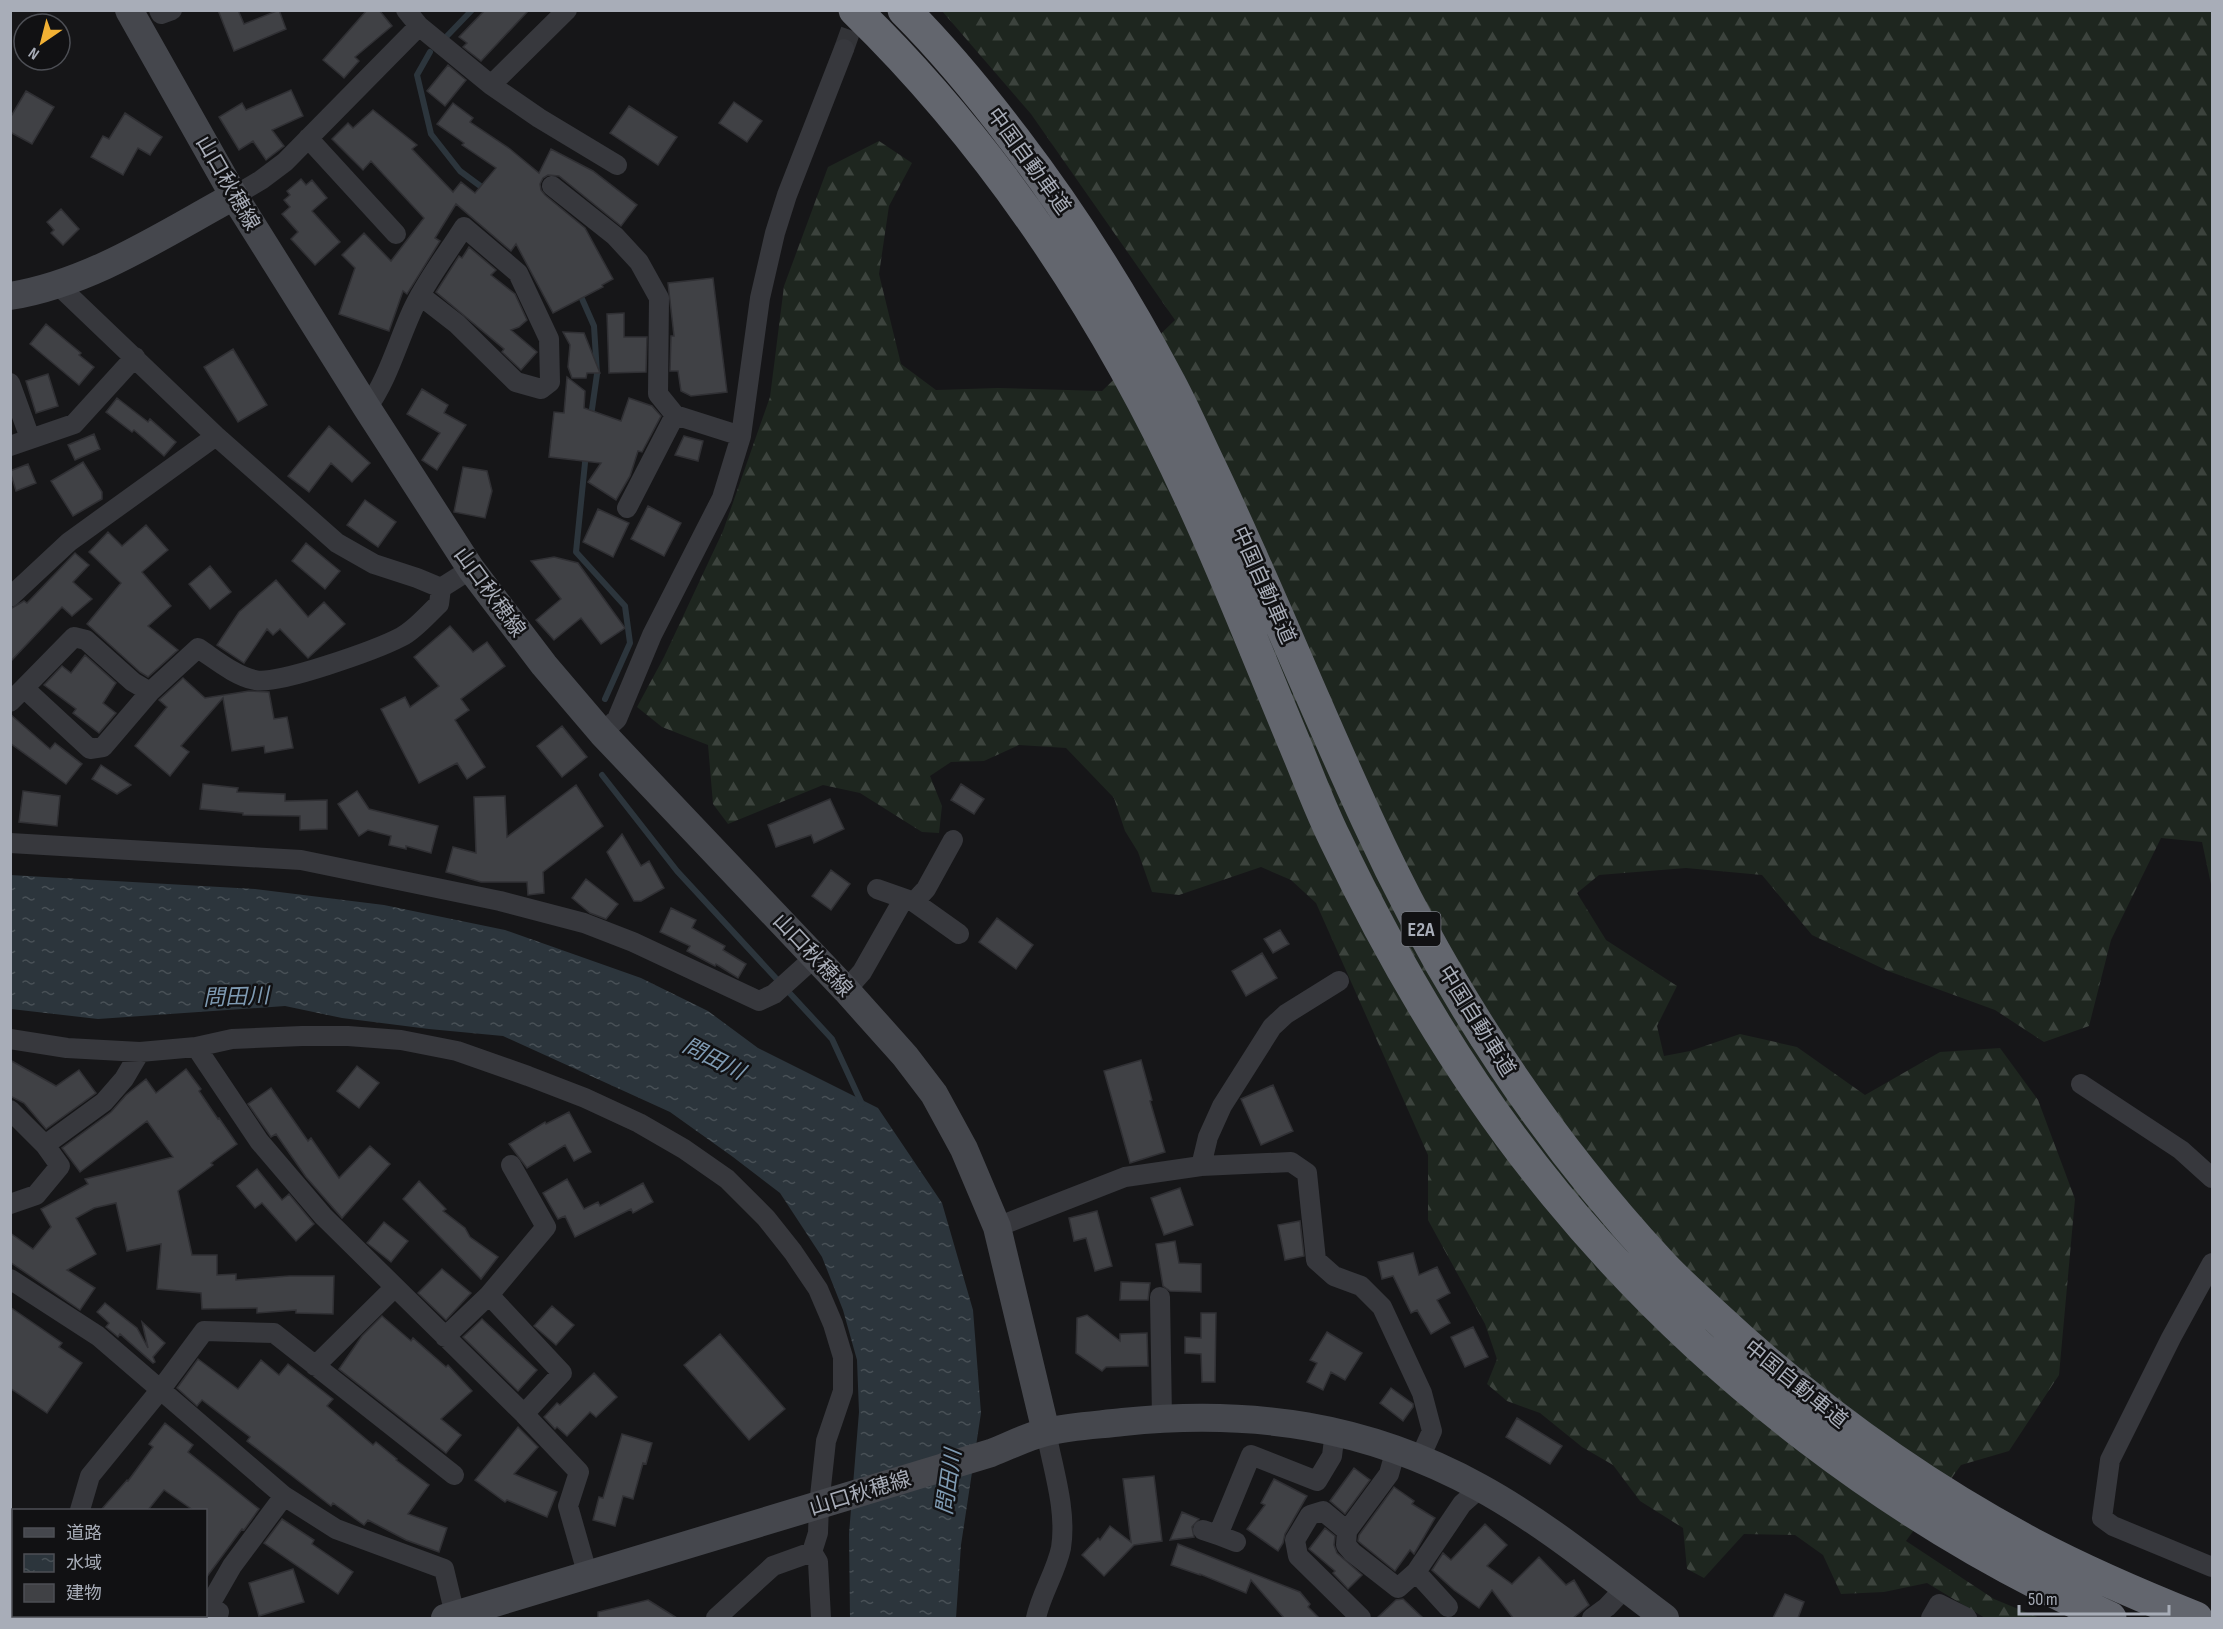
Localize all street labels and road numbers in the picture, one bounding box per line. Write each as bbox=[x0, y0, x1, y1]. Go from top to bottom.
street label: 中国自動車道 bbox=[981, 103, 1076, 220]
street label: 山口秋穂線 bbox=[190, 132, 265, 235]
street label: 中国自動車道 bbox=[1226, 523, 1301, 648]
street label: 山口秋穂線 bbox=[449, 542, 531, 642]
street label: 山口秋穂線 bbox=[768, 908, 858, 1002]
road number: E2A bbox=[1402, 912, 1440, 946]
street label: 中国自動車道 bbox=[1433, 961, 1521, 1081]
street label: 中国自動車道 bbox=[1739, 1335, 1853, 1434]
street label: 山口秋穂線 bbox=[806, 1466, 914, 1521]

